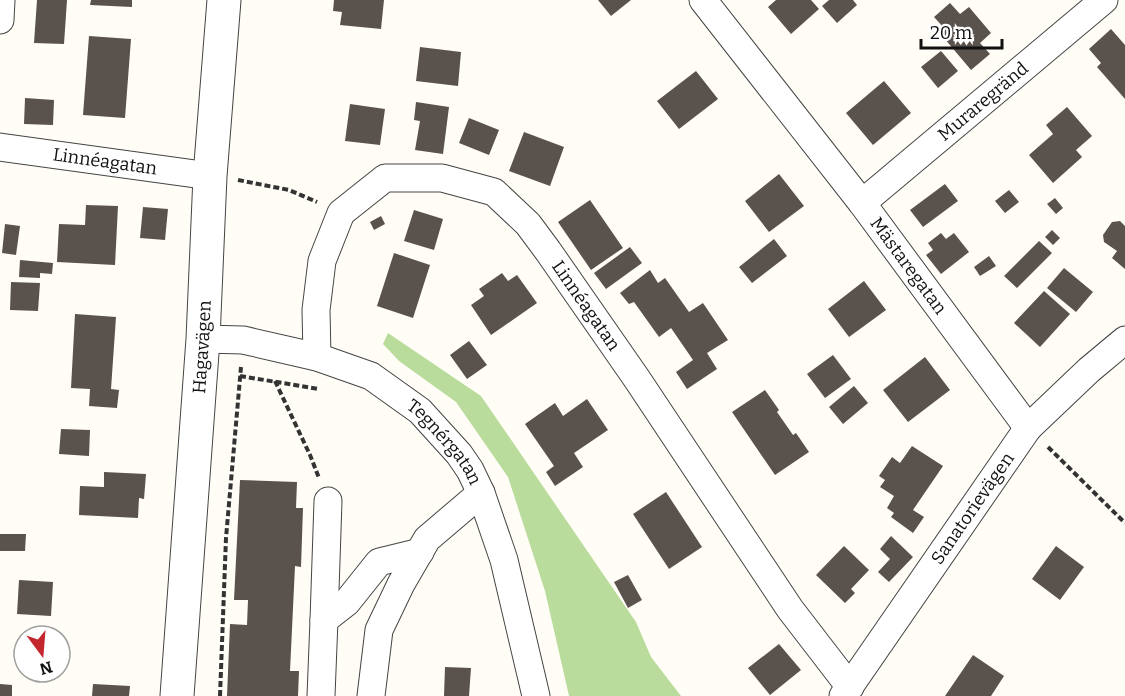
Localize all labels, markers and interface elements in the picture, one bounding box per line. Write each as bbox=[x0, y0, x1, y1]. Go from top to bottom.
scale bar bbox=[921, 12, 1002, 50]
text: 20 m bbox=[930, 22, 972, 44]
street label: Muraregränd bbox=[933, 57, 1033, 146]
street label: Linnéagatan bbox=[52, 143, 159, 180]
street label: Mästaregatan bbox=[865, 213, 952, 319]
street label: Linnéagatan bbox=[547, 256, 625, 356]
street label: Hagavägen bbox=[188, 299, 216, 394]
street label: Tegnérgatan bbox=[403, 394, 487, 489]
street label: Sanatorievägen bbox=[926, 448, 1019, 568]
north arrow bbox=[12, 624, 72, 684]
text: N bbox=[37, 657, 55, 679]

